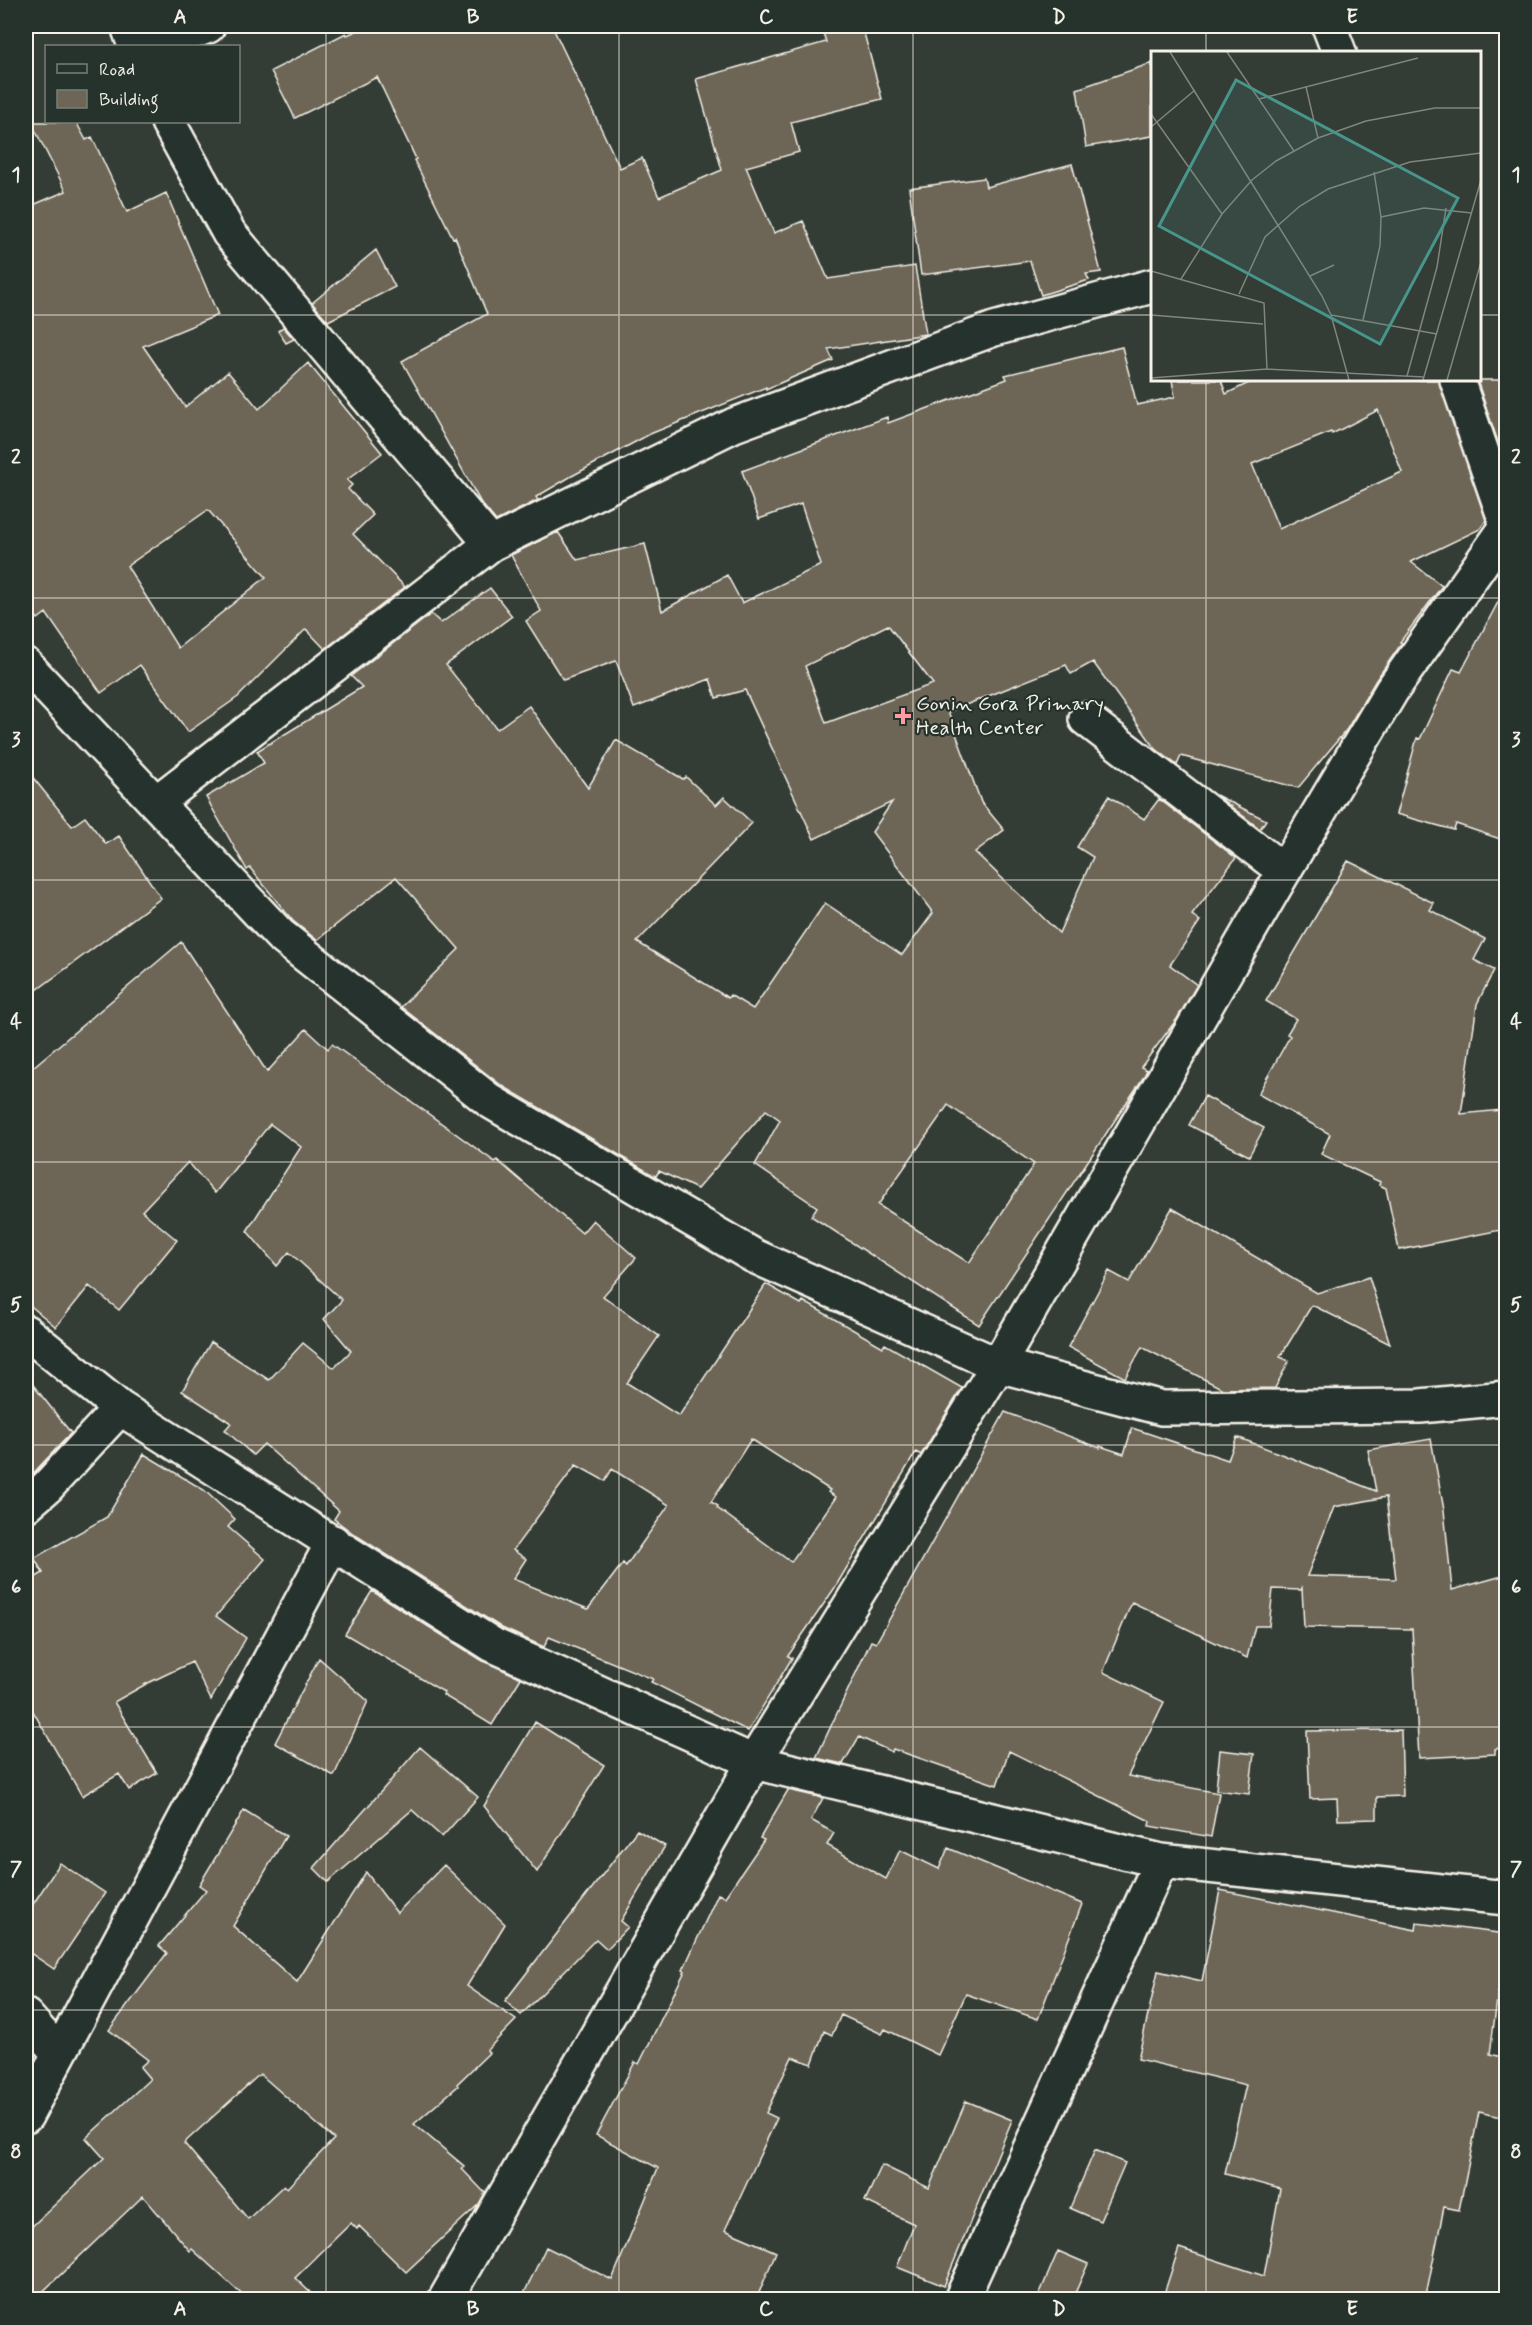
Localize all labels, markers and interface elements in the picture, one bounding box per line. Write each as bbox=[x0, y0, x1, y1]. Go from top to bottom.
text: A bbox=[173, 4, 187, 31]
text: B bbox=[467, 4, 480, 31]
text: C bbox=[759, 4, 774, 31]
text: D bbox=[1052, 4, 1066, 31]
text: E bbox=[1346, 4, 1358, 31]
legend bbox=[45, 45, 240, 123]
inset map bbox=[1151, 51, 1481, 381]
text: Road bbox=[99, 58, 135, 82]
text: Building bbox=[99, 88, 159, 114]
text: 1 bbox=[12, 162, 20, 189]
text: 1 bbox=[1512, 162, 1520, 189]
text: 2 bbox=[11, 444, 21, 471]
text: 2 bbox=[1511, 444, 1521, 471]
place label: Gonin Gora Primary Health Center bbox=[916, 690, 1104, 742]
marker: Gonin Gora Primary Health Center bbox=[894, 707, 912, 725]
text: 3 bbox=[11, 727, 21, 754]
text: 3 bbox=[1511, 727, 1521, 754]
text: 4 bbox=[10, 1009, 22, 1036]
text: 4 bbox=[1510, 1009, 1522, 1036]
text: 5 bbox=[10, 1292, 22, 1319]
text: 5 bbox=[1510, 1292, 1522, 1319]
text: 6 bbox=[11, 1574, 21, 1601]
text: 6 bbox=[1511, 1574, 1521, 1601]
text: 7 bbox=[10, 1856, 22, 1883]
text: 7 bbox=[1510, 1856, 1522, 1883]
text: 8 bbox=[10, 2139, 22, 2166]
text: 8 bbox=[1510, 2139, 1522, 2166]
text: A bbox=[173, 2296, 187, 2323]
text: B bbox=[467, 2296, 480, 2323]
text: C bbox=[759, 2296, 774, 2323]
text: D bbox=[1052, 2296, 1066, 2323]
text: E bbox=[1346, 2296, 1358, 2323]

